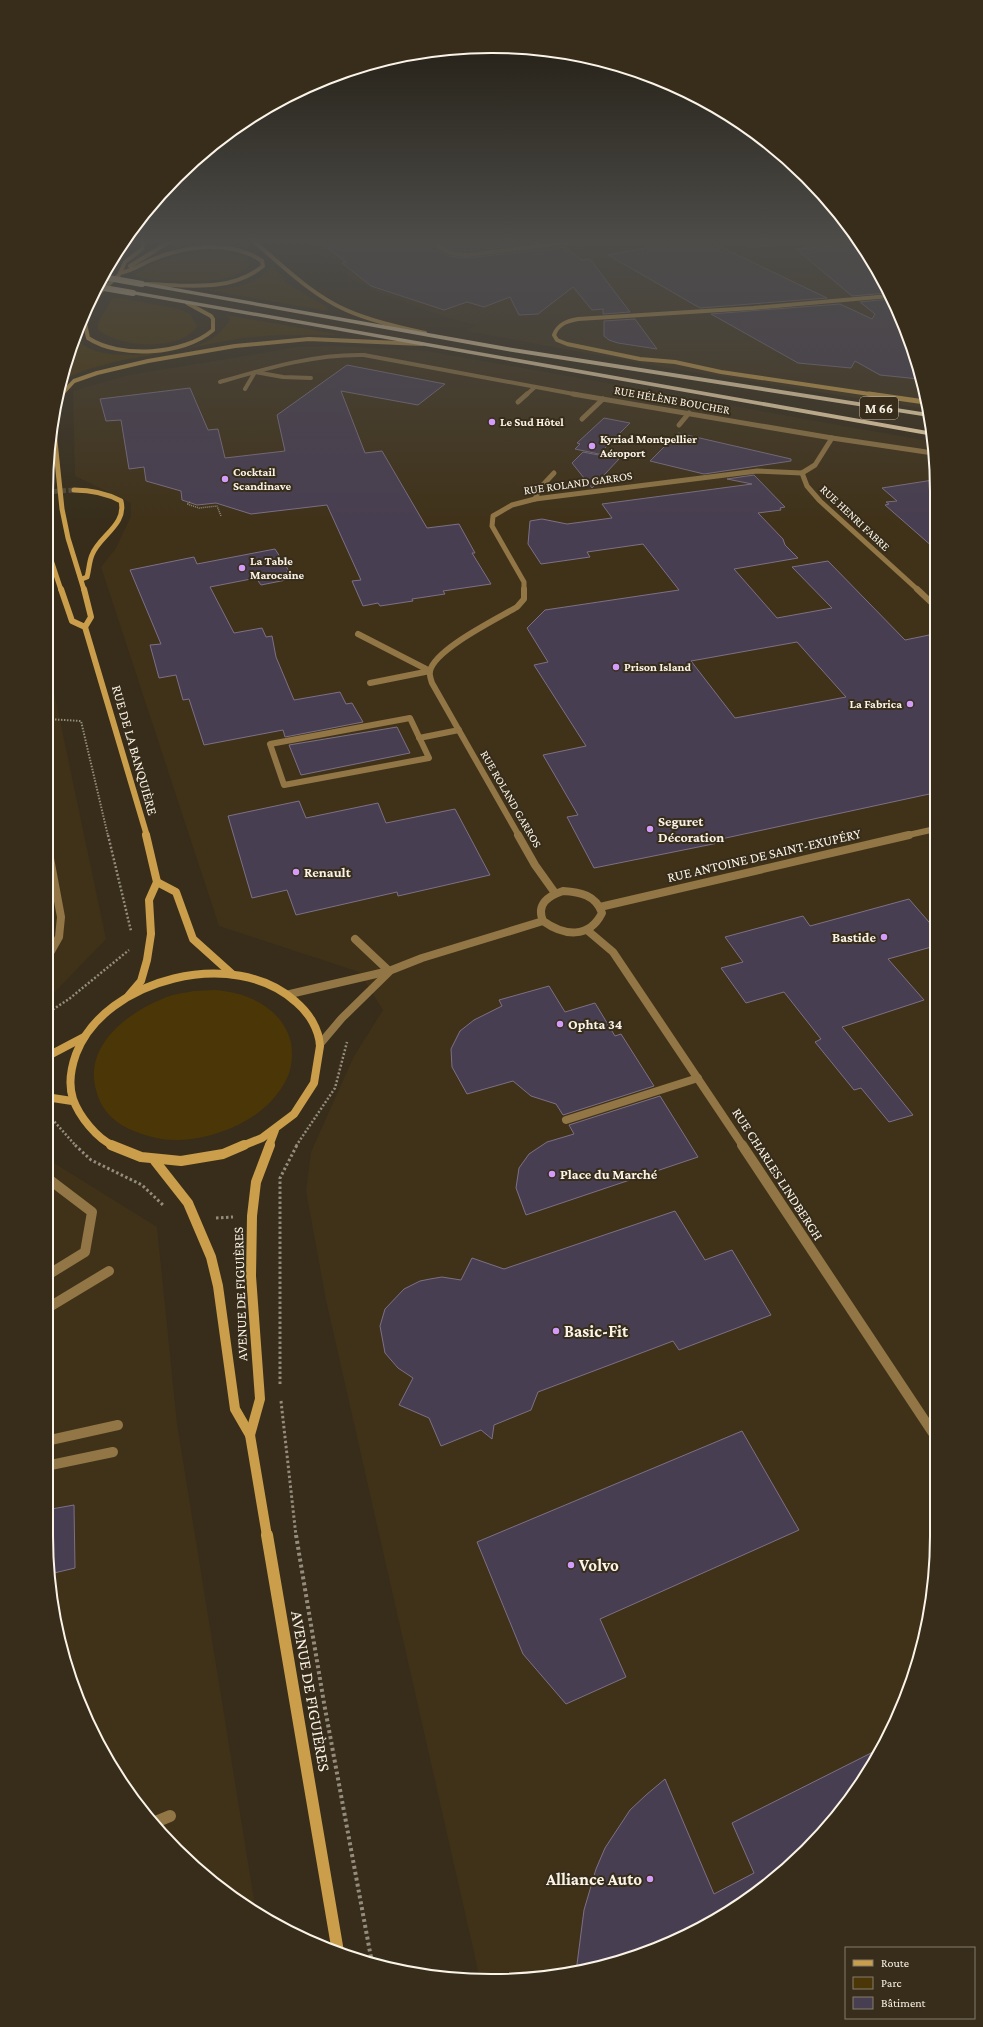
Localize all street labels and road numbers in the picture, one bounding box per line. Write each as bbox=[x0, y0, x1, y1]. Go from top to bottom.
street label: RUE HÉLÈNE BOUCHER bbox=[613, 383, 731, 417]
road number: M 66 bbox=[860, 397, 898, 419]
street label: RUE ROLAND GARROS bbox=[523, 468, 634, 498]
street label: RUE HENRI FABRE bbox=[817, 482, 893, 554]
street label: RUE DE LA BANQUIÈRE bbox=[109, 683, 161, 817]
street label: RUE ROLAND GARROS bbox=[477, 748, 545, 850]
street label: RUE ANTOINE DE SAINT-EXUPÉRY bbox=[666, 825, 863, 885]
street label: RUE CHARLES LINDBERGH bbox=[729, 1105, 827, 1243]
street label: AVENUE DE FIGUIÈRES bbox=[230, 1226, 250, 1361]
street label: AVENUE DE FIGUIÈRES bbox=[287, 1609, 334, 1773]

